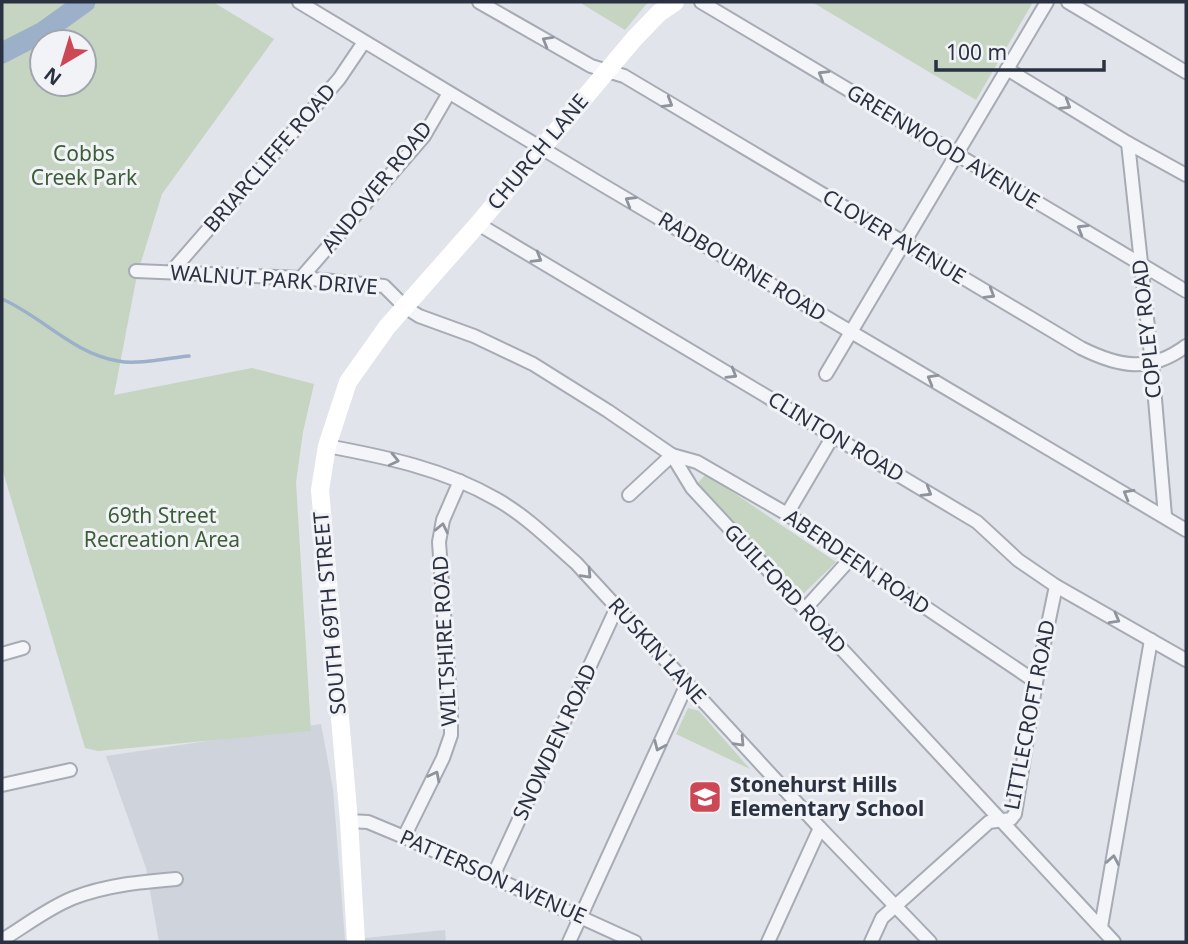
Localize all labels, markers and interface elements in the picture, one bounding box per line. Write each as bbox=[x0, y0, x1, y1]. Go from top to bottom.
north arrow bbox=[28, 28, 98, 98]
scale bar bbox=[936, 28, 1104, 72]
one-way arrow bbox=[542, 36, 554, 49]
text: 100 m bbox=[946, 38, 1007, 66]
text: N bbox=[38, 61, 67, 91]
one-way arrow bbox=[818, 70, 831, 83]
street label: BRIARCLIFFE ROAD bbox=[197, 77, 342, 238]
street label: GREENWOOD AVENUE bbox=[842, 77, 1045, 215]
street label: CHURCH LANE bbox=[480, 87, 594, 215]
one-way arrow bbox=[660, 94, 673, 107]
one-way arrow bbox=[1058, 97, 1071, 110]
street label: ANDOVER ROAD bbox=[315, 115, 438, 258]
park label: Cobbs Creek Park bbox=[31, 139, 138, 191]
street label: CLOVER AVENUE bbox=[818, 182, 971, 290]
one-way arrow bbox=[625, 197, 638, 210]
street label: RADBOURNE ROAD bbox=[653, 205, 832, 327]
one-way arrow bbox=[1076, 225, 1089, 238]
one-way arrow bbox=[529, 250, 542, 263]
street label: WALNUT PARK DRIVE bbox=[169, 258, 379, 300]
street label: COPLEY ROAD bbox=[1125, 258, 1167, 400]
one-way arrow bbox=[982, 286, 995, 299]
one-way arrow bbox=[725, 366, 738, 379]
one-way arrow bbox=[926, 375, 939, 388]
street label: CLINTON ROAD bbox=[763, 384, 910, 488]
one-way arrow bbox=[388, 451, 400, 466]
one-way arrow bbox=[920, 484, 933, 497]
one-way arrow bbox=[1123, 489, 1135, 502]
park label: 69th Street Recreation Area bbox=[84, 501, 240, 553]
street label: ABERDEEN ROAD bbox=[779, 502, 936, 620]
street label: SOUTH 69TH STREET bbox=[306, 510, 352, 716]
street label: GUILFORD ROAD bbox=[718, 517, 853, 659]
one-way arrow bbox=[434, 522, 449, 534]
street label: WILTSHIRE ROAD bbox=[426, 555, 462, 727]
one-way arrow bbox=[578, 566, 591, 579]
street label: RUSKIN LANE bbox=[603, 591, 713, 709]
one-way arrow bbox=[1107, 611, 1120, 624]
street label: LITTLECROFT ROAD bbox=[997, 617, 1061, 812]
street label: SNOWDEN ROAD bbox=[506, 659, 603, 824]
one-way arrow bbox=[732, 734, 745, 747]
one-way arrow bbox=[653, 739, 667, 751]
place label: Stonehurst Hills Elementary School bbox=[730, 770, 924, 822]
one-way arrow bbox=[426, 771, 440, 783]
school or university icon: Stonehurst Hills Elementary School bbox=[686, 778, 724, 816]
street label: PATTERSON AVENUE bbox=[396, 822, 591, 930]
one-way arrow bbox=[1104, 854, 1119, 866]

